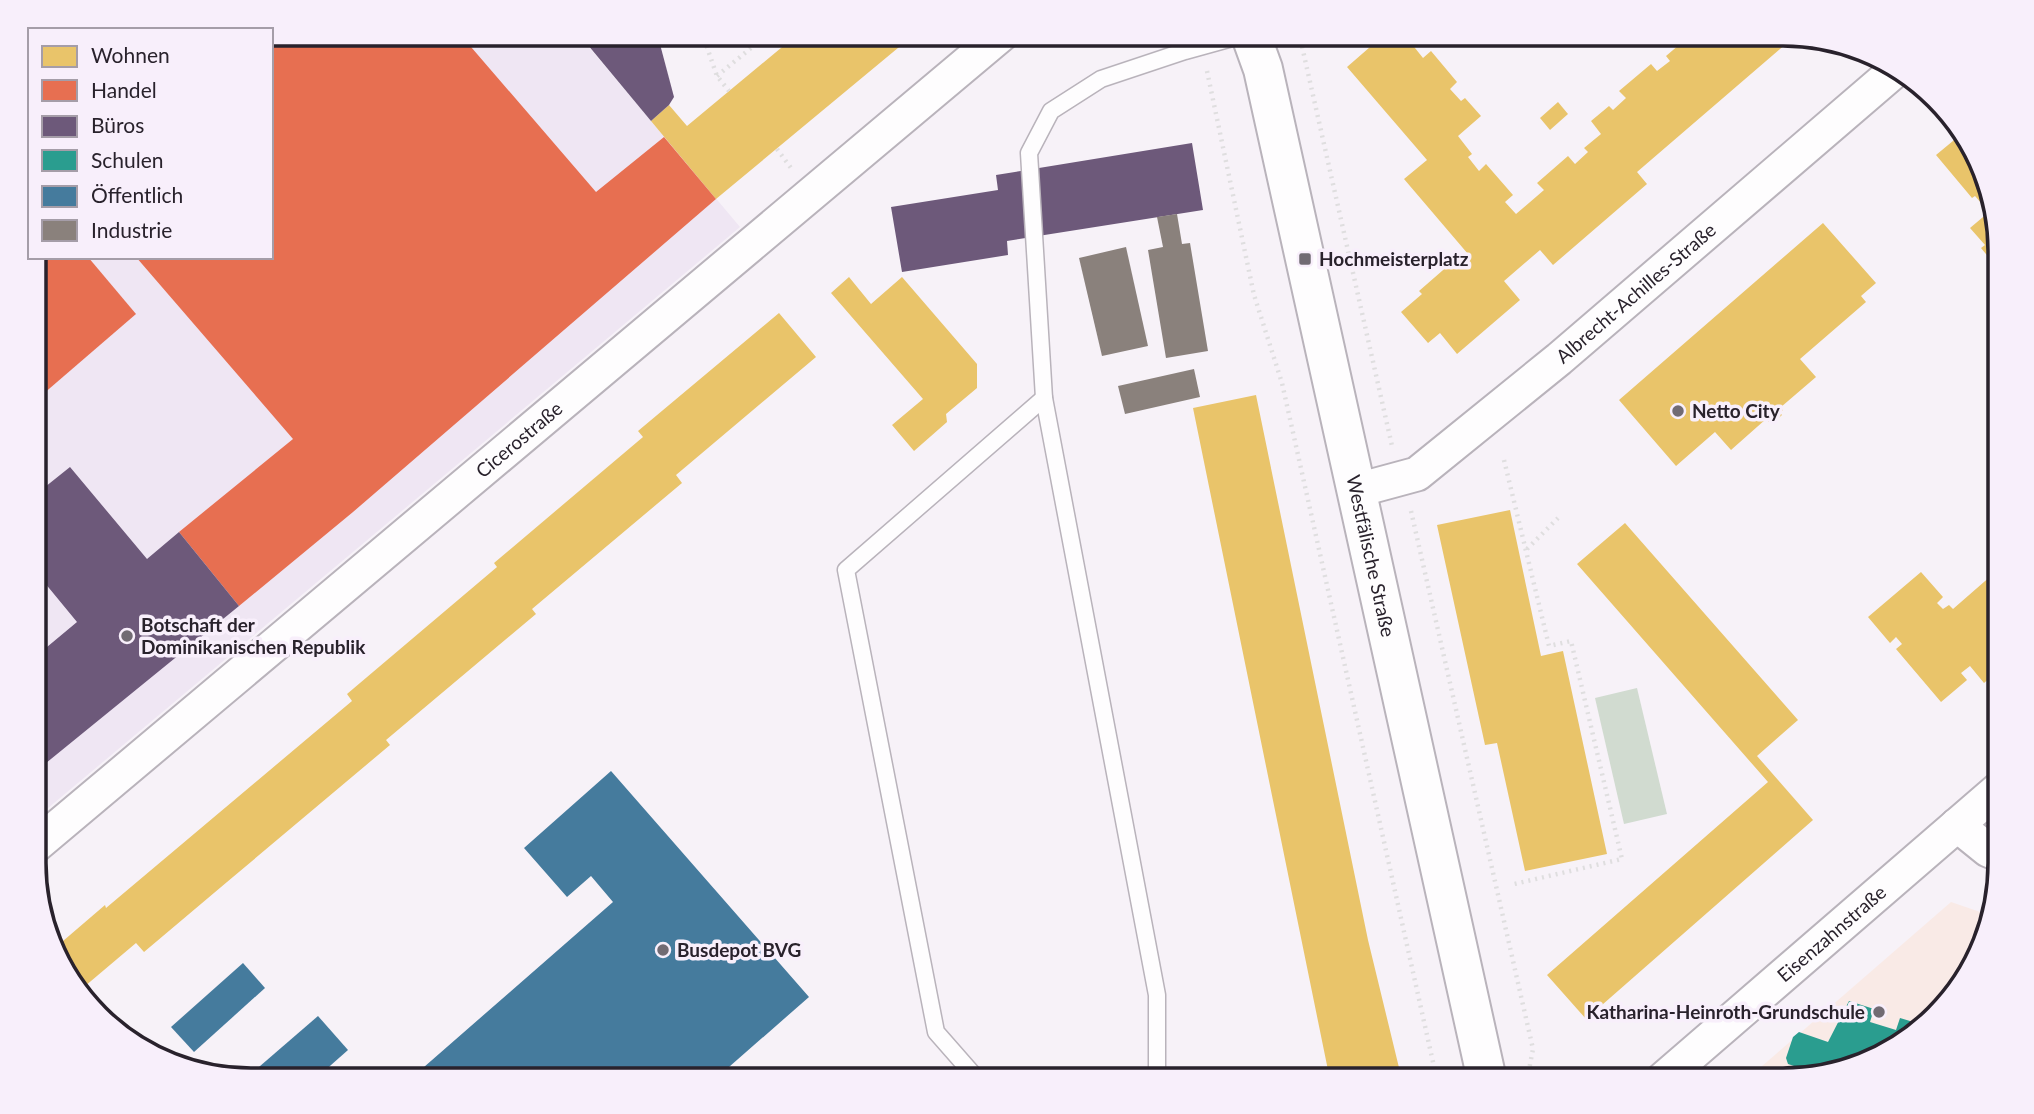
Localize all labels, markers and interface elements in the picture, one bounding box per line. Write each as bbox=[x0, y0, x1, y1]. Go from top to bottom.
legend bbox=[28, 28, 273, 259]
text: Wohnen bbox=[91, 42, 170, 67]
text: Handel bbox=[91, 77, 157, 102]
text: Büros bbox=[91, 112, 144, 137]
text: Schulen bbox=[91, 147, 164, 172]
text: Öffentlich bbox=[91, 182, 183, 207]
text: Industrie bbox=[91, 217, 172, 242]
street label: Albrecht-Achilles-Straße bbox=[1551, 218, 1720, 368]
place label: Hochmeisterplatz bbox=[1319, 247, 1469, 270]
marker: Hochmeisterplatz bbox=[1297, 251, 1313, 267]
street label: Cicerostraße bbox=[471, 396, 567, 482]
place label: Netto City bbox=[1692, 399, 1781, 422]
marker: Netto City bbox=[1670, 403, 1686, 419]
street label: Westfälische Straße bbox=[1342, 473, 1400, 639]
place label: Botschaft der Dominikanischen Republik bbox=[141, 613, 366, 658]
marker: Botschaft der Dominikanischen Republik bbox=[119, 628, 135, 644]
street label: Eisenzahnstraße bbox=[1772, 880, 1890, 986]
place label: Busdepot BVG bbox=[677, 938, 801, 961]
marker: Busdepot BVG bbox=[655, 942, 671, 958]
place label: Katharina-Heinroth-Grundschule bbox=[1587, 1000, 1865, 1023]
marker: Katharina-Heinroth-Grundschule bbox=[1871, 1004, 1887, 1020]

